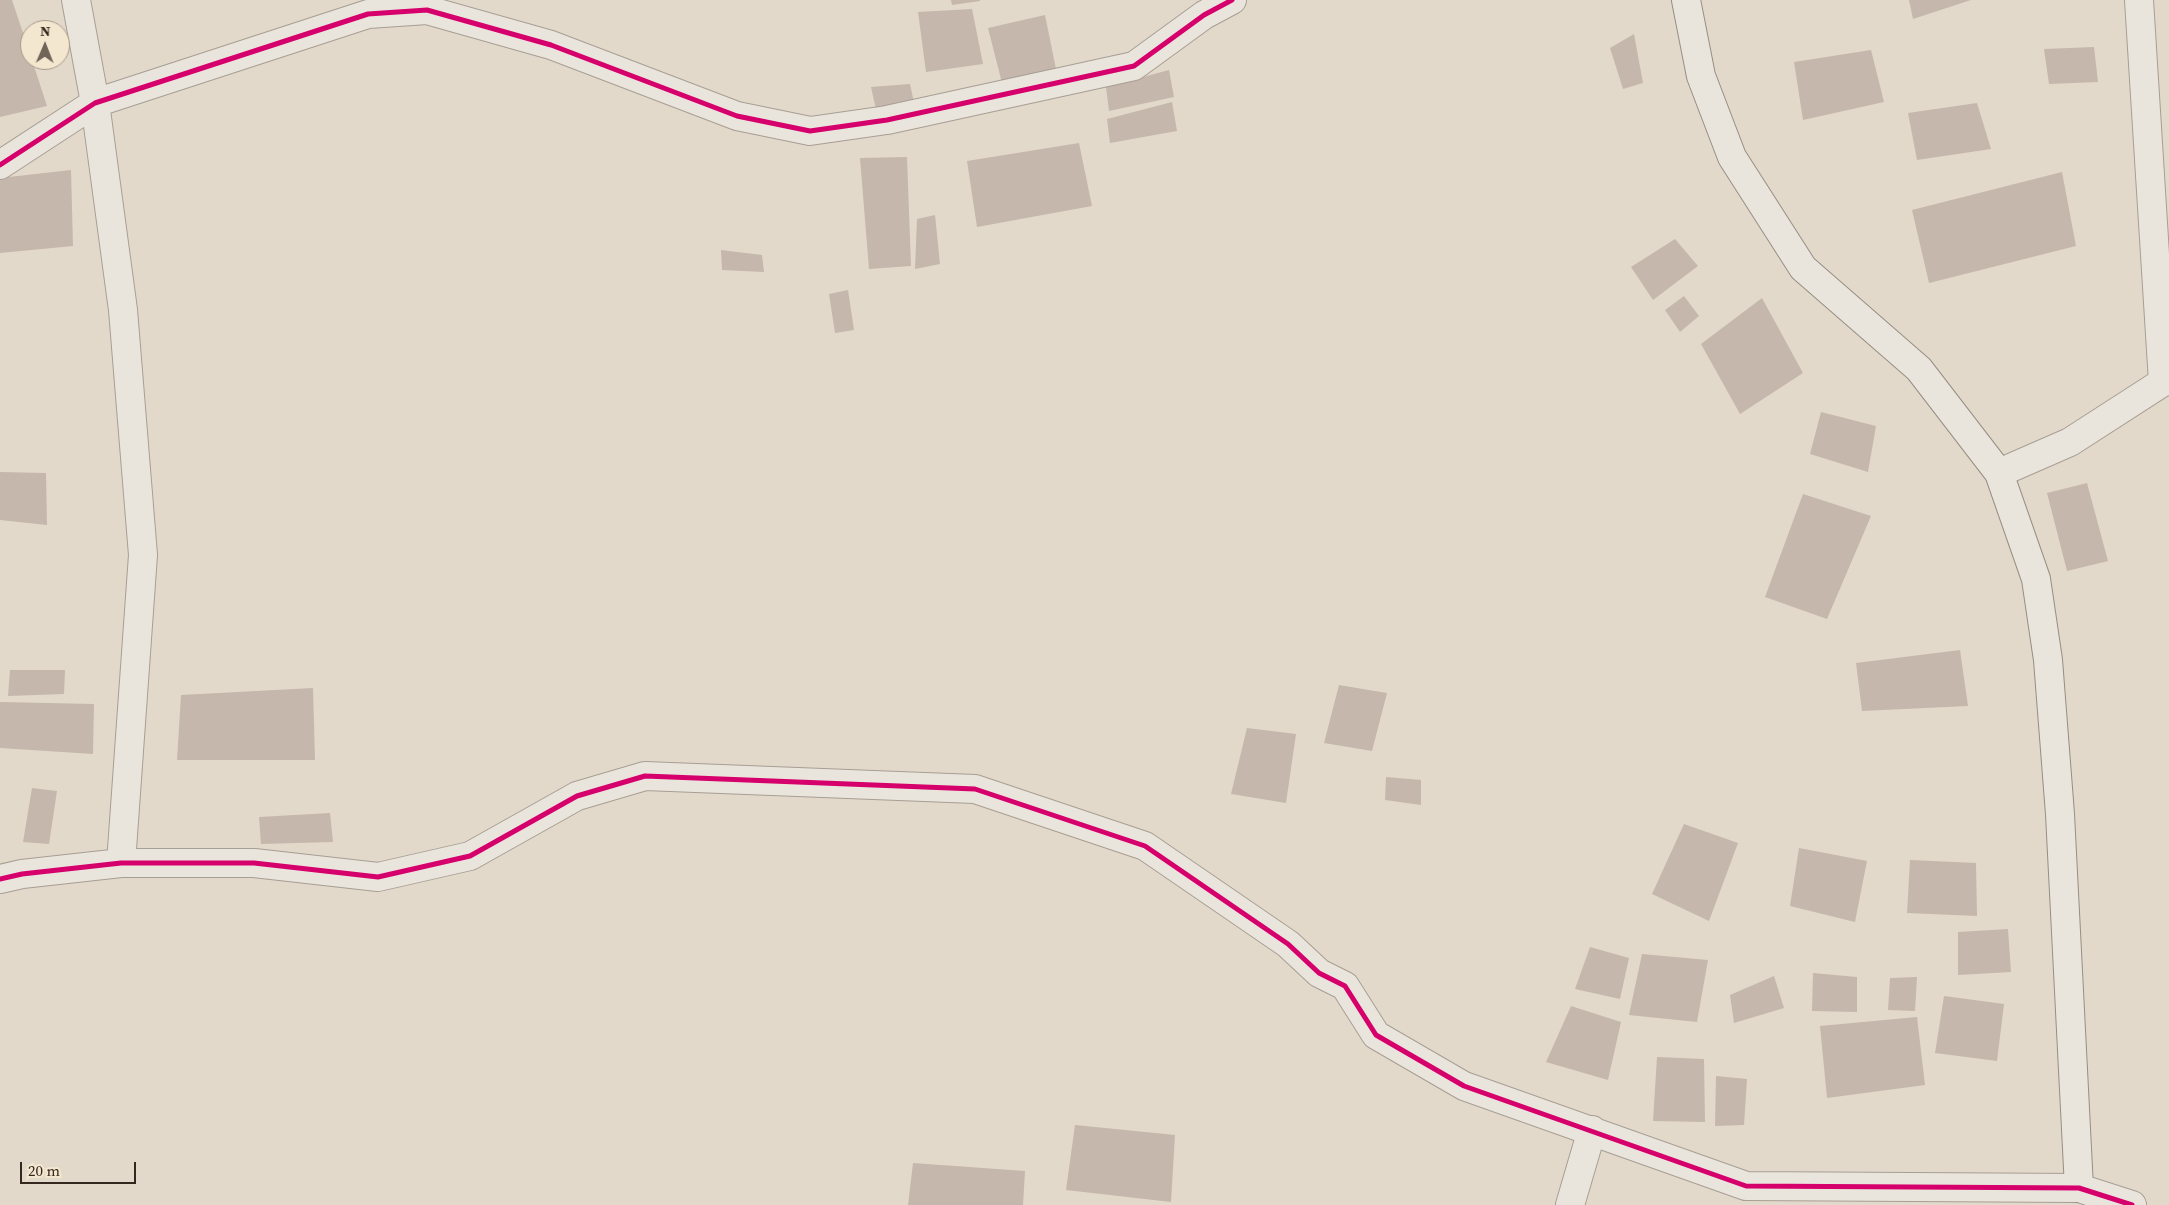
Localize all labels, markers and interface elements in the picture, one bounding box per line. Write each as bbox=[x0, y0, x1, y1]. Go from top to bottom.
north arrow bbox=[20, 20, 70, 70]
text: N bbox=[40, 21, 51, 41]
scale bar bbox=[22, 1152, 139, 1184]
text: 20 m bbox=[28, 1160, 60, 1181]

